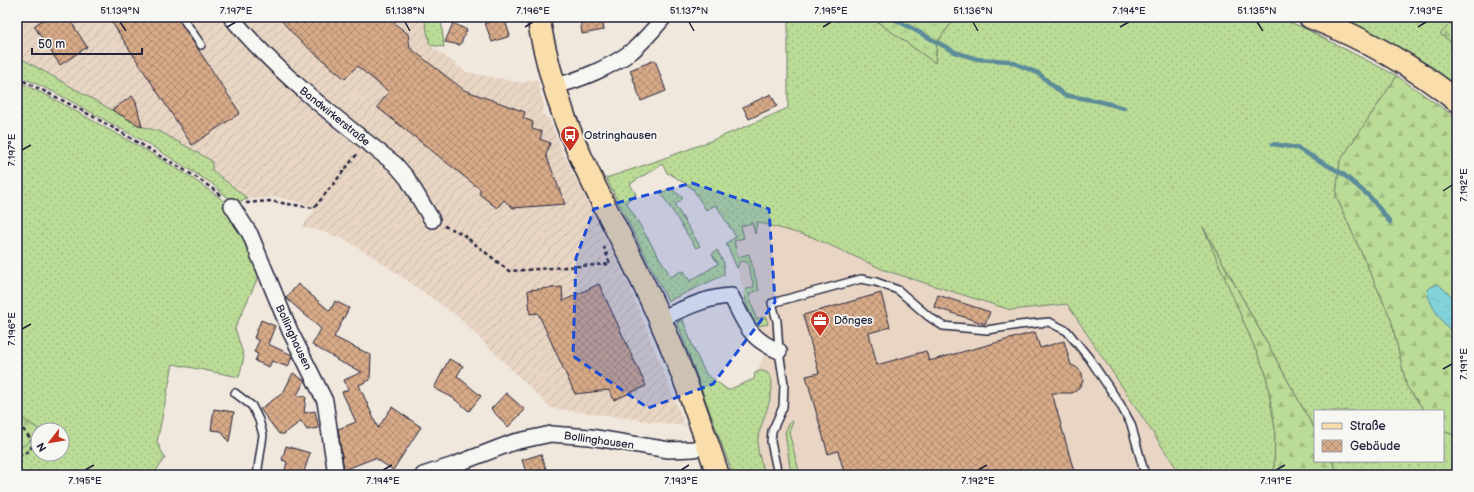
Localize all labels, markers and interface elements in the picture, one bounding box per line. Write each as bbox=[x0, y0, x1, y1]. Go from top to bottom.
text: 51.139°N bbox=[100, 5, 140, 17]
text: 7.197°E bbox=[220, 5, 253, 17]
text: 51.138°N bbox=[385, 5, 425, 17]
text: 7.196°E bbox=[516, 5, 550, 17]
text: 51.137°N bbox=[670, 5, 708, 17]
text: 7.195°E bbox=[814, 5, 848, 17]
text: 51.136°N bbox=[953, 5, 993, 17]
text: 7.194°E bbox=[1112, 5, 1146, 17]
text: 51.135°N bbox=[1237, 5, 1277, 17]
text: 7.193°E bbox=[1409, 5, 1443, 17]
scale bar bbox=[32, 30, 142, 56]
text: 50 m bbox=[38, 37, 65, 52]
street label: Bandwirkerstraße bbox=[297, 84, 373, 149]
bus stop icon: Ostringhausen bbox=[559, 124, 581, 152]
place label: Ostringhausen bbox=[584, 129, 657, 142]
text: 7.197°E bbox=[6, 133, 18, 166]
text: 7.192°E bbox=[1458, 168, 1470, 202]
street label: Bollinghausen bbox=[273, 303, 314, 372]
office icon: Dönges bbox=[809, 309, 831, 337]
text: 7.196°E bbox=[6, 312, 18, 346]
place label: Dönges bbox=[834, 314, 873, 327]
text: 7.191°E bbox=[1458, 348, 1470, 380]
legend bbox=[1314, 410, 1444, 462]
text: Straße bbox=[1350, 419, 1386, 434]
north arrow bbox=[30, 422, 70, 462]
street label: Bollinghausen bbox=[563, 429, 635, 452]
text: Gebäude bbox=[1350, 439, 1400, 454]
text: N bbox=[34, 440, 50, 454]
text: 7.195°E bbox=[68, 475, 102, 487]
text: 7.194°E bbox=[366, 475, 400, 487]
text: 7.193°E bbox=[664, 475, 698, 487]
text: 7.192°E bbox=[961, 475, 995, 487]
text: 7.191°E bbox=[1260, 475, 1292, 487]

